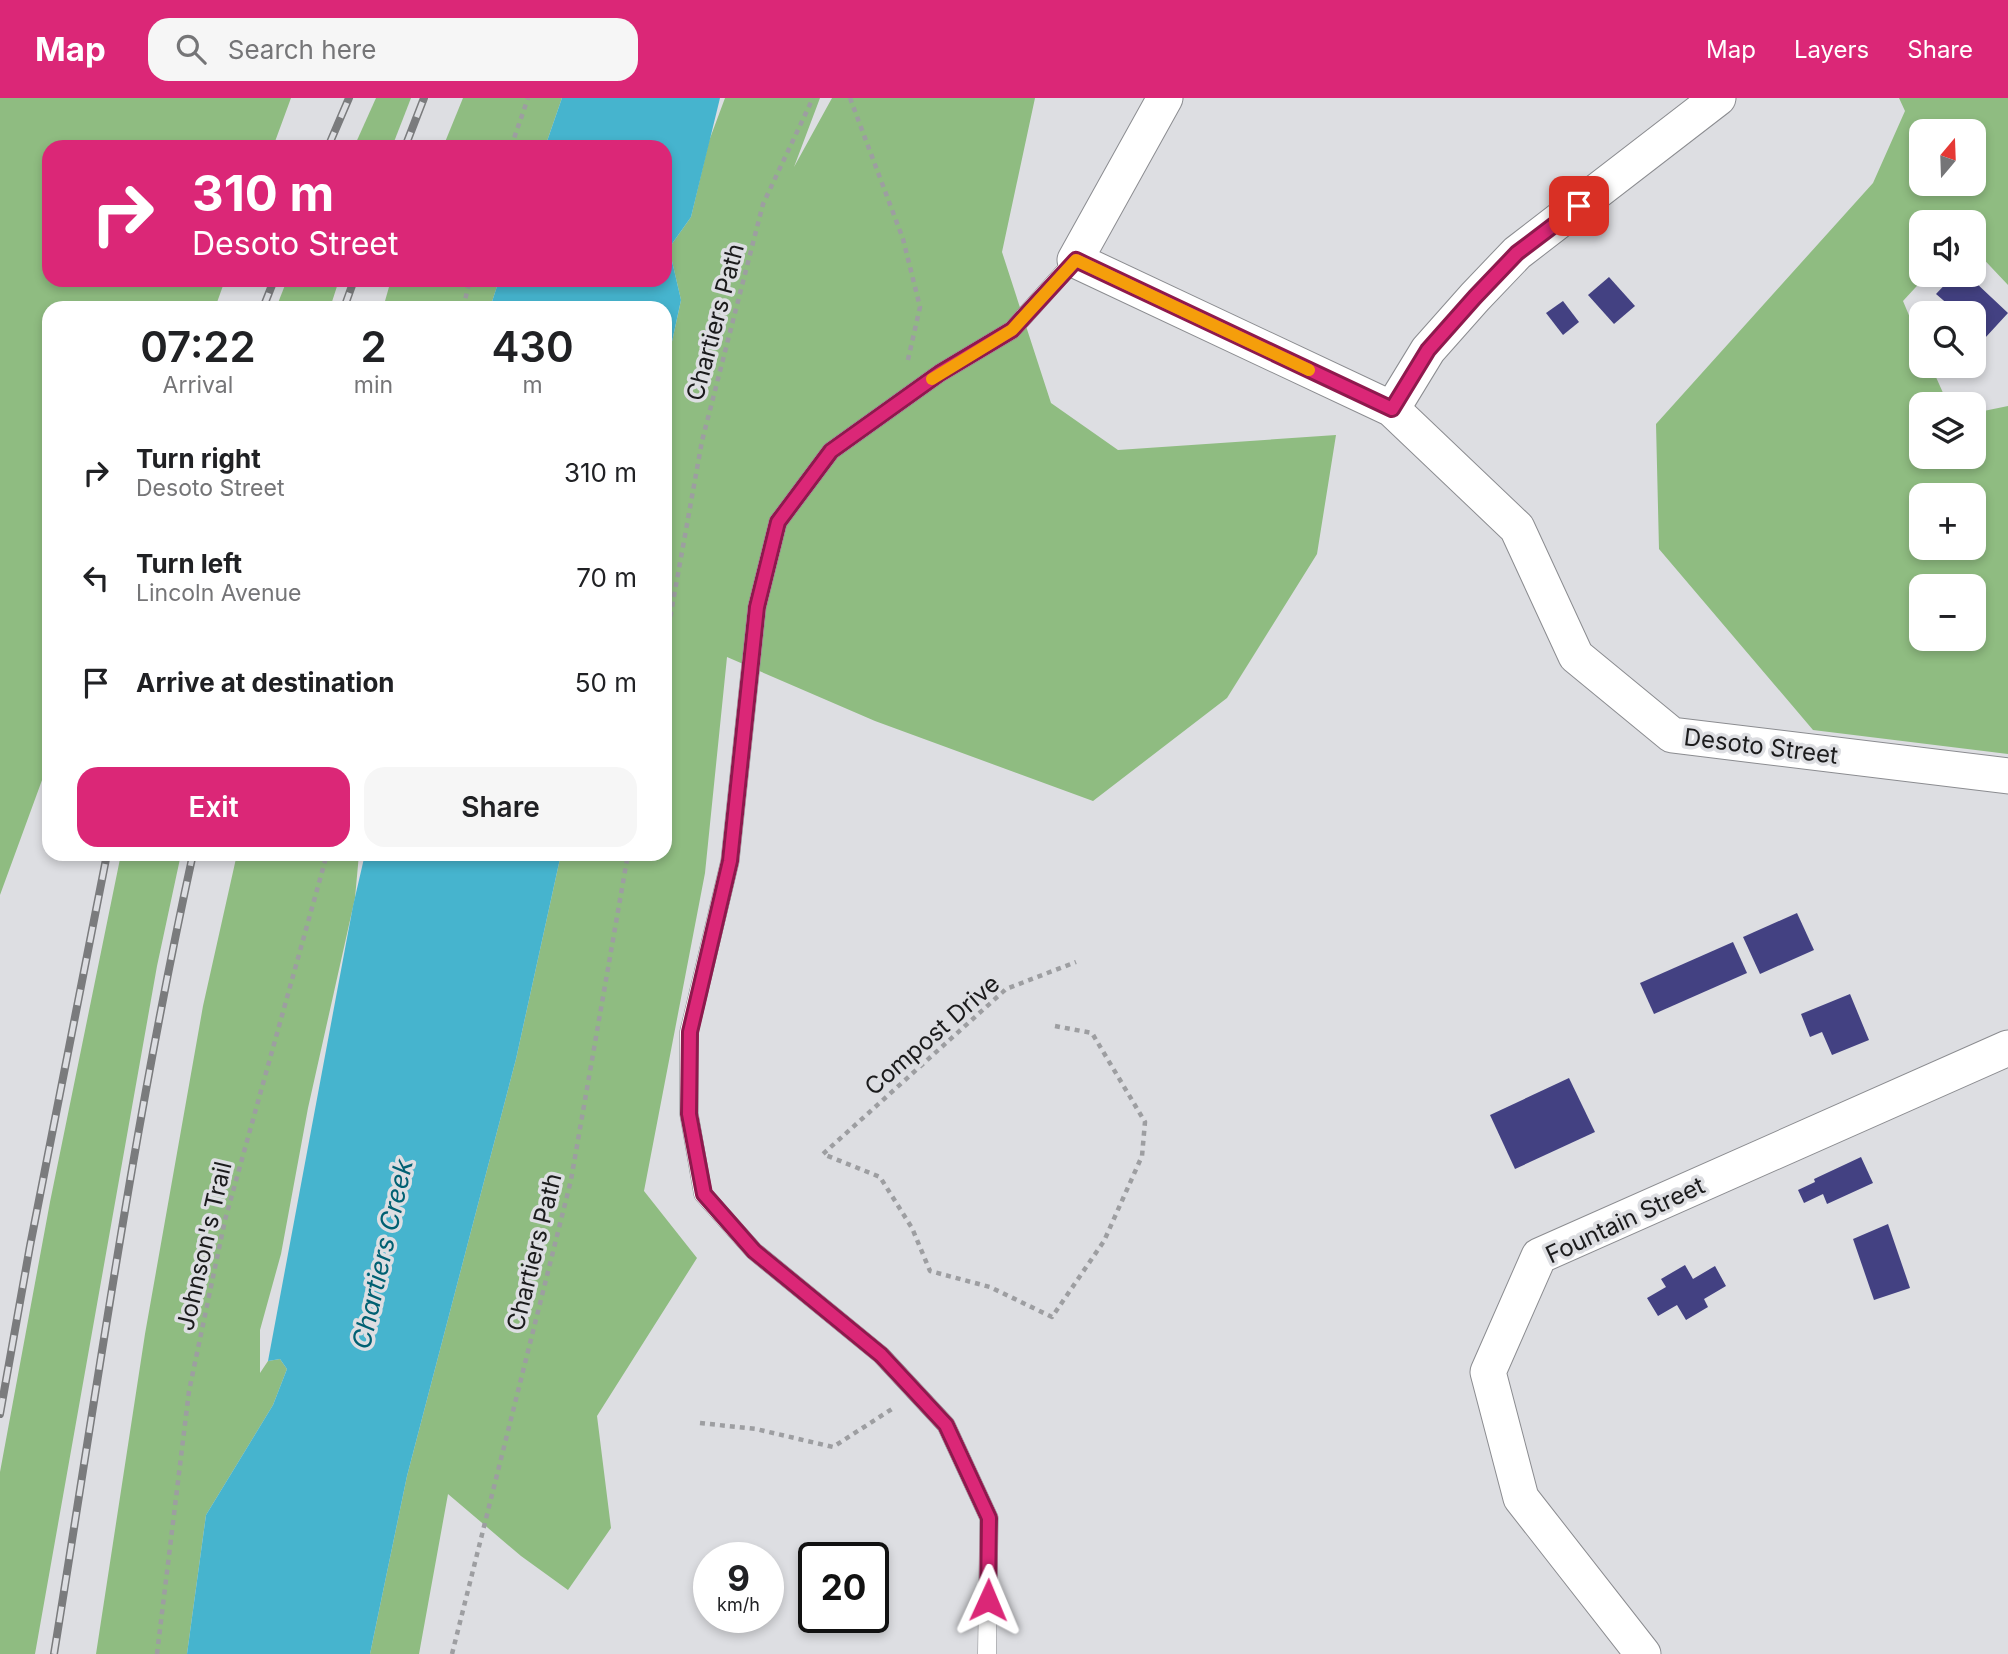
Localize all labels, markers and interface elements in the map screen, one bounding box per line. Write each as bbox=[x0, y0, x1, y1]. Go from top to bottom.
search box bbox=[148, 18, 638, 81]
text: Map bbox=[35, 29, 106, 69]
icon: search bbox=[172, 30, 210, 68]
text: Search here bbox=[228, 34, 376, 65]
text: Map bbox=[1706, 35, 1756, 64]
text: Layers bbox=[1794, 35, 1869, 64]
text: Share bbox=[1907, 35, 1973, 64]
north arrow bbox=[1909, 119, 1986, 196]
map controls bbox=[1909, 119, 1986, 651]
text: 310 m bbox=[192, 164, 334, 223]
icon: right bbox=[77, 168, 168, 259]
pin bbox=[1549, 176, 1609, 236]
icon: arrive bbox=[1560, 187, 1598, 225]
button: sound bbox=[1909, 210, 1986, 287]
text: Desoto Street bbox=[192, 224, 398, 263]
street label: Chartiers Path bbox=[680, 240, 750, 404]
button: search bbox=[1909, 301, 1986, 378]
text: 07:22 bbox=[140, 321, 256, 372]
text: 2 bbox=[360, 321, 387, 372]
text: 430 bbox=[491, 321, 574, 372]
text: Arrival bbox=[163, 371, 233, 399]
text: min bbox=[354, 371, 393, 399]
text: m bbox=[523, 371, 543, 399]
button: layers bbox=[1909, 392, 1986, 469]
text: Turn right bbox=[136, 443, 261, 474]
icon: right bbox=[77, 454, 115, 492]
text: 310 m bbox=[564, 457, 637, 488]
text: Desoto Street bbox=[136, 474, 284, 502]
button: + bbox=[1909, 483, 1986, 560]
text: Turn left bbox=[136, 548, 242, 579]
icon: left bbox=[77, 559, 115, 597]
text: 70 m bbox=[576, 562, 637, 593]
button: − bbox=[1909, 574, 1986, 651]
text: Lincoln Avenue bbox=[136, 579, 302, 607]
icon: arrive bbox=[77, 664, 115, 702]
text: Arrive at destination bbox=[136, 667, 395, 698]
text: 50 m bbox=[575, 667, 637, 698]
street label: Desoto Street bbox=[1682, 722, 1840, 770]
button: Exit bbox=[77, 767, 350, 847]
button: Share bbox=[364, 767, 637, 847]
street label: Compost Drive bbox=[859, 969, 1005, 1101]
water label: Chartiers Creek bbox=[345, 1155, 419, 1352]
street label: Johnson's Trail bbox=[170, 1159, 238, 1333]
street label: Chartiers Path bbox=[500, 1170, 568, 1334]
street label: Fountain Street bbox=[1541, 1170, 1709, 1269]
speed limit sign: 20 bbox=[798, 1542, 889, 1633]
text: 9 bbox=[727, 1557, 750, 1599]
position arrow bbox=[951, 1563, 1025, 1637]
text: km/h bbox=[717, 1594, 760, 1615]

